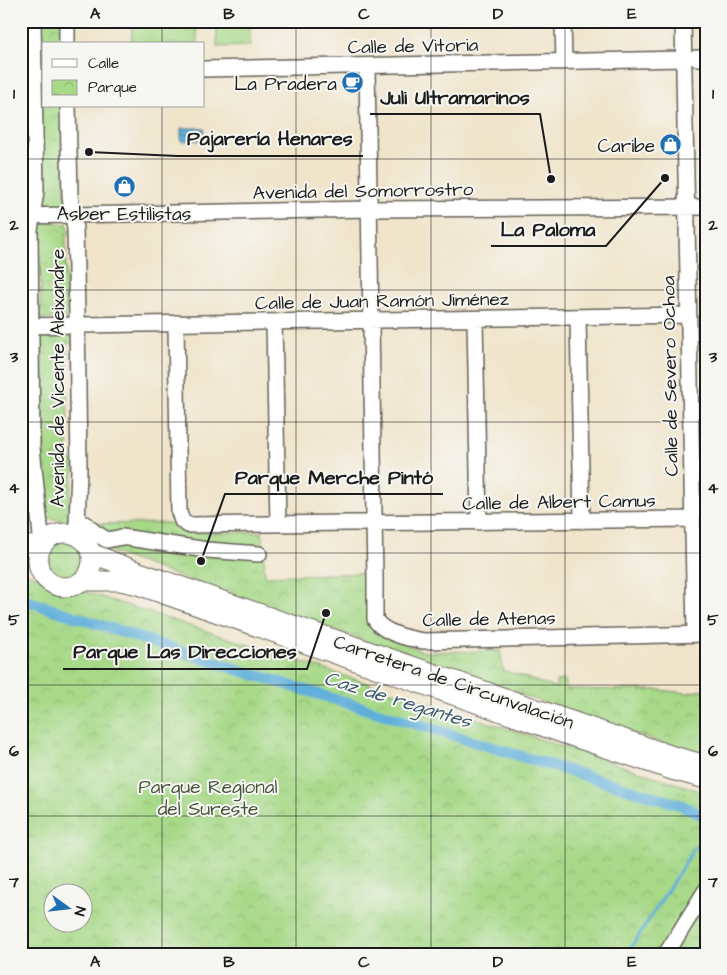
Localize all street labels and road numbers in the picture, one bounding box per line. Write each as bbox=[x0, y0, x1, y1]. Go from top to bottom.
street label: Calle de Vitoria bbox=[347, 32, 479, 61]
street label: Avenida del Somorrostro bbox=[252, 176, 474, 207]
street label: Avenida de Vicente Aleixandre bbox=[45, 249, 72, 507]
street label: Calle de Severo Ochoa bbox=[655, 275, 686, 476]
street label: Calle de Juan Ramón Jiménez bbox=[255, 286, 510, 317]
street label: Calle de Albert Camus bbox=[462, 487, 656, 518]
street label: Calle de Atenas bbox=[422, 605, 556, 634]
street label: Carretera de Circunvalación bbox=[330, 628, 578, 736]

